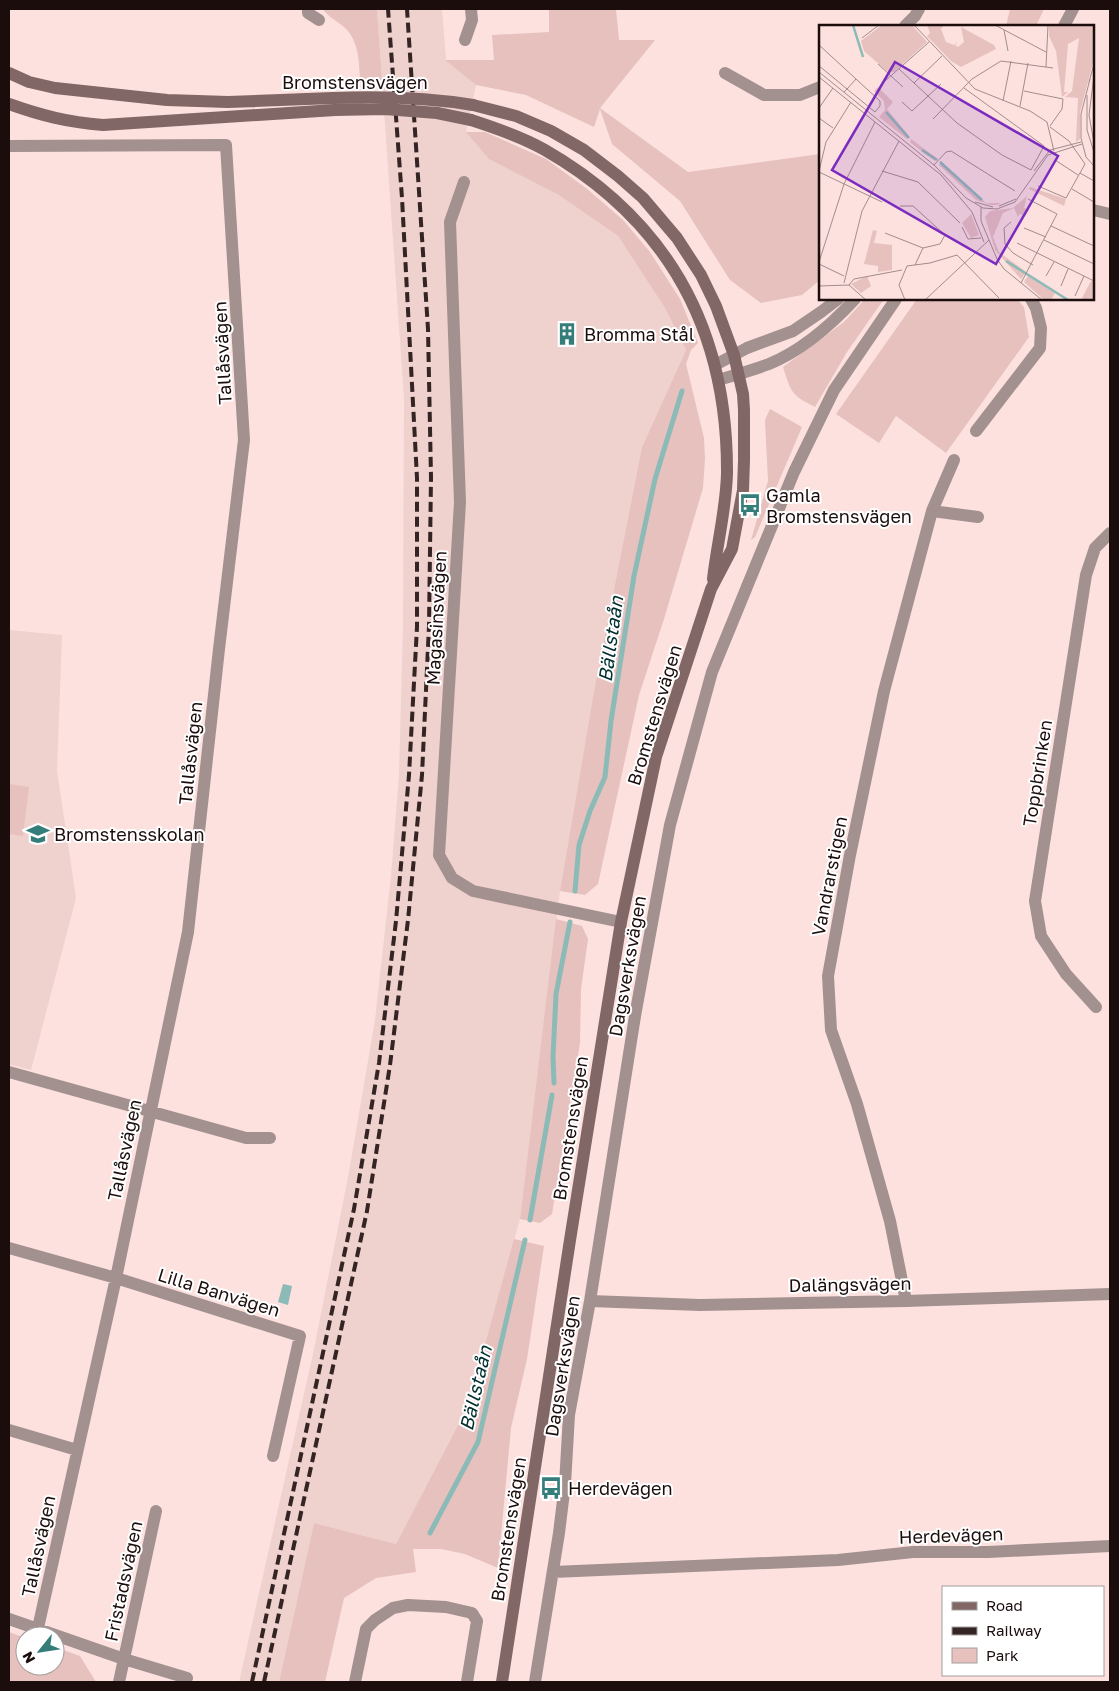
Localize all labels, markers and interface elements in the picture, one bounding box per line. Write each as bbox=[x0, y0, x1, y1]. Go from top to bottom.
inset map bbox=[819, 25, 1094, 300]
street label: Bromstensvägen bbox=[282, 71, 428, 93]
street label: Tallåsvägen bbox=[208, 301, 236, 405]
building icon: Bromma Stål bbox=[554, 321, 580, 347]
place label: Bromma Stål bbox=[584, 323, 695, 345]
place label: Gamla Bromstensvägen bbox=[766, 484, 912, 527]
bus stop icon: Gamla Bromstensvägen bbox=[737, 492, 763, 518]
street label: Magasinsvägen bbox=[421, 550, 451, 686]
water label: Bällstaån bbox=[593, 593, 628, 683]
street label: Bromstensvägen bbox=[622, 642, 686, 788]
street label: Tallåsvägen bbox=[174, 700, 206, 806]
street label: Toppbrinken bbox=[1018, 718, 1056, 828]
street label: Vandrarstigen bbox=[807, 814, 851, 938]
school or university icon: Bromstensskolan bbox=[25, 821, 51, 847]
place label: Bromstensskolan bbox=[54, 823, 205, 845]
street label: Dagsverksvägen bbox=[604, 894, 650, 1038]
street label: Bromstensvägen bbox=[548, 1054, 592, 1202]
street label: Tallåsvägen bbox=[102, 1097, 146, 1203]
street label: Lilla Banvägen bbox=[155, 1263, 283, 1321]
street label: Dalängsvägen bbox=[788, 1272, 912, 1296]
street label: Dagsverksvägen bbox=[540, 1294, 584, 1438]
water label: Bällstaån bbox=[454, 1342, 496, 1433]
street label: Bromstensvägen bbox=[486, 1455, 530, 1603]
bus stop icon: Herdevägen bbox=[538, 1475, 564, 1501]
place label: Herdevägen bbox=[568, 1477, 673, 1499]
street label: Tallåsvägen bbox=[16, 1493, 60, 1599]
street label: Fristadsvägen bbox=[100, 1519, 146, 1643]
street label: Herdevägen bbox=[898, 1522, 1004, 1548]
legend bbox=[942, 1586, 1104, 1676]
text: Road bbox=[986, 1596, 1023, 1614]
text: Railway bbox=[986, 1621, 1042, 1639]
north arrow bbox=[15, 1626, 65, 1676]
text: Park bbox=[986, 1646, 1019, 1664]
text: N bbox=[18, 1649, 38, 1667]

